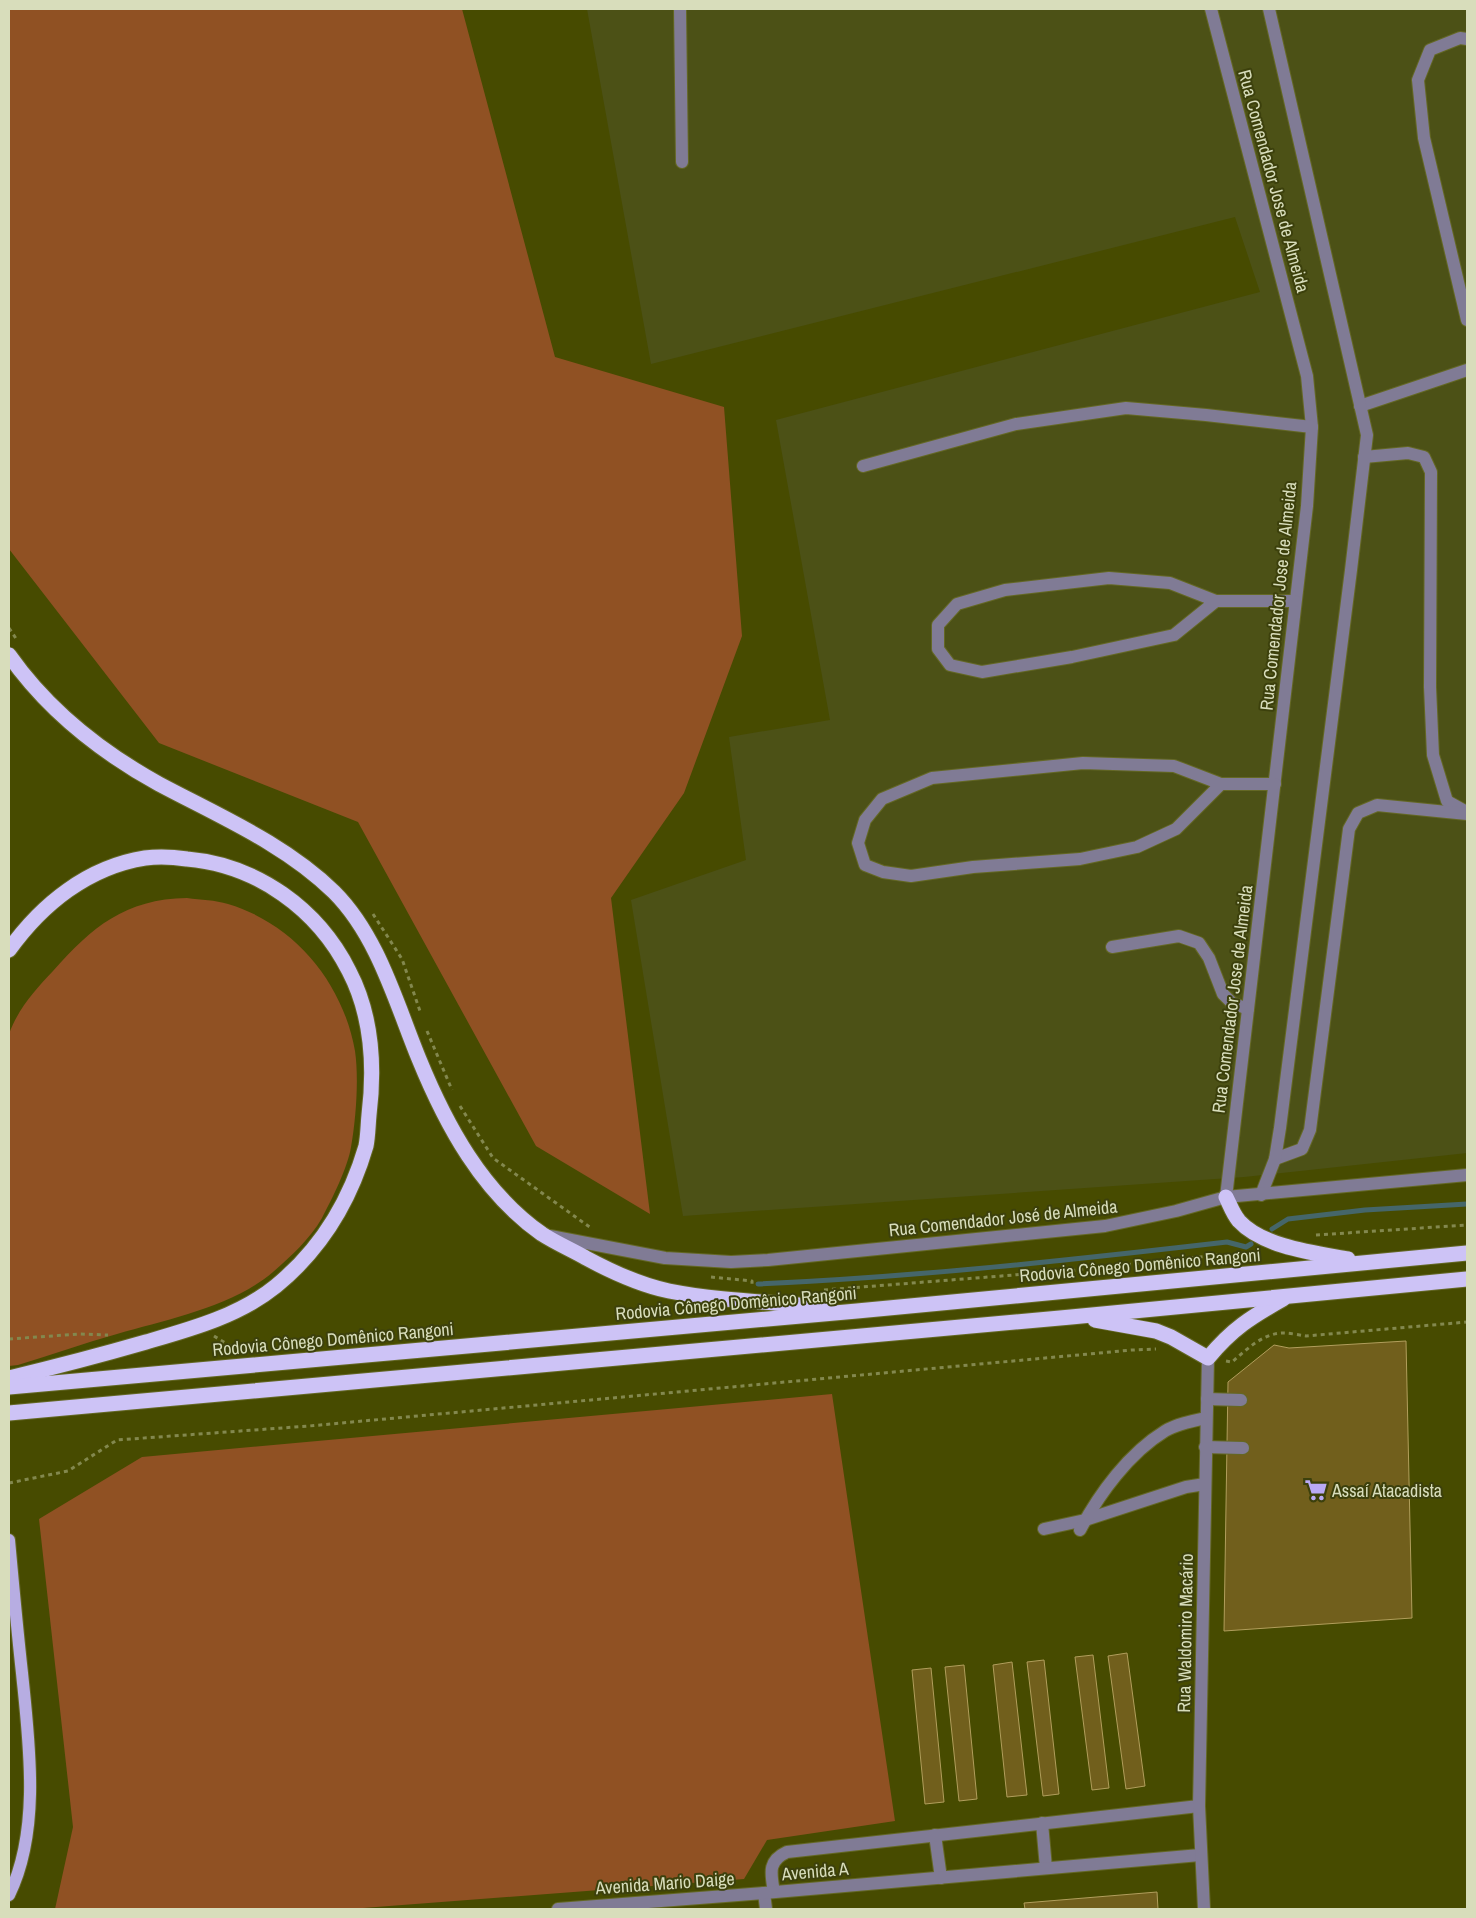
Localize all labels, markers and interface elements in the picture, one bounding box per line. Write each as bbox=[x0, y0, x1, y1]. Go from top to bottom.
street label: Rua Comendador Jose de Almeida bbox=[1232, 67, 1316, 295]
street label: Rua Comendador Jose de Almeida bbox=[1254, 480, 1302, 712]
street label: Rua Comendador Jose de Almeida bbox=[1206, 883, 1258, 1115]
street label: Rua Comendador José de Almeida bbox=[887, 1194, 1119, 1242]
street label: Rodovia Cônego Domênico Rangoni bbox=[1018, 1242, 1262, 1288]
street label: Rodovia Cônego Domênico Rangoni bbox=[614, 1280, 858, 1326]
street label: Rodovia Cônego Domênico Rangoni bbox=[211, 1316, 455, 1362]
supermarket icon: Assaí Atacadista bbox=[1303, 1477, 1329, 1503]
place label: Assaí Atacadista bbox=[1331, 1478, 1442, 1503]
street label: Rua Waldomiro Macário bbox=[1171, 1553, 1199, 1713]
street label: Avenida A bbox=[780, 1856, 850, 1886]
street label: Avenida Mario Daige bbox=[594, 1866, 735, 1900]

